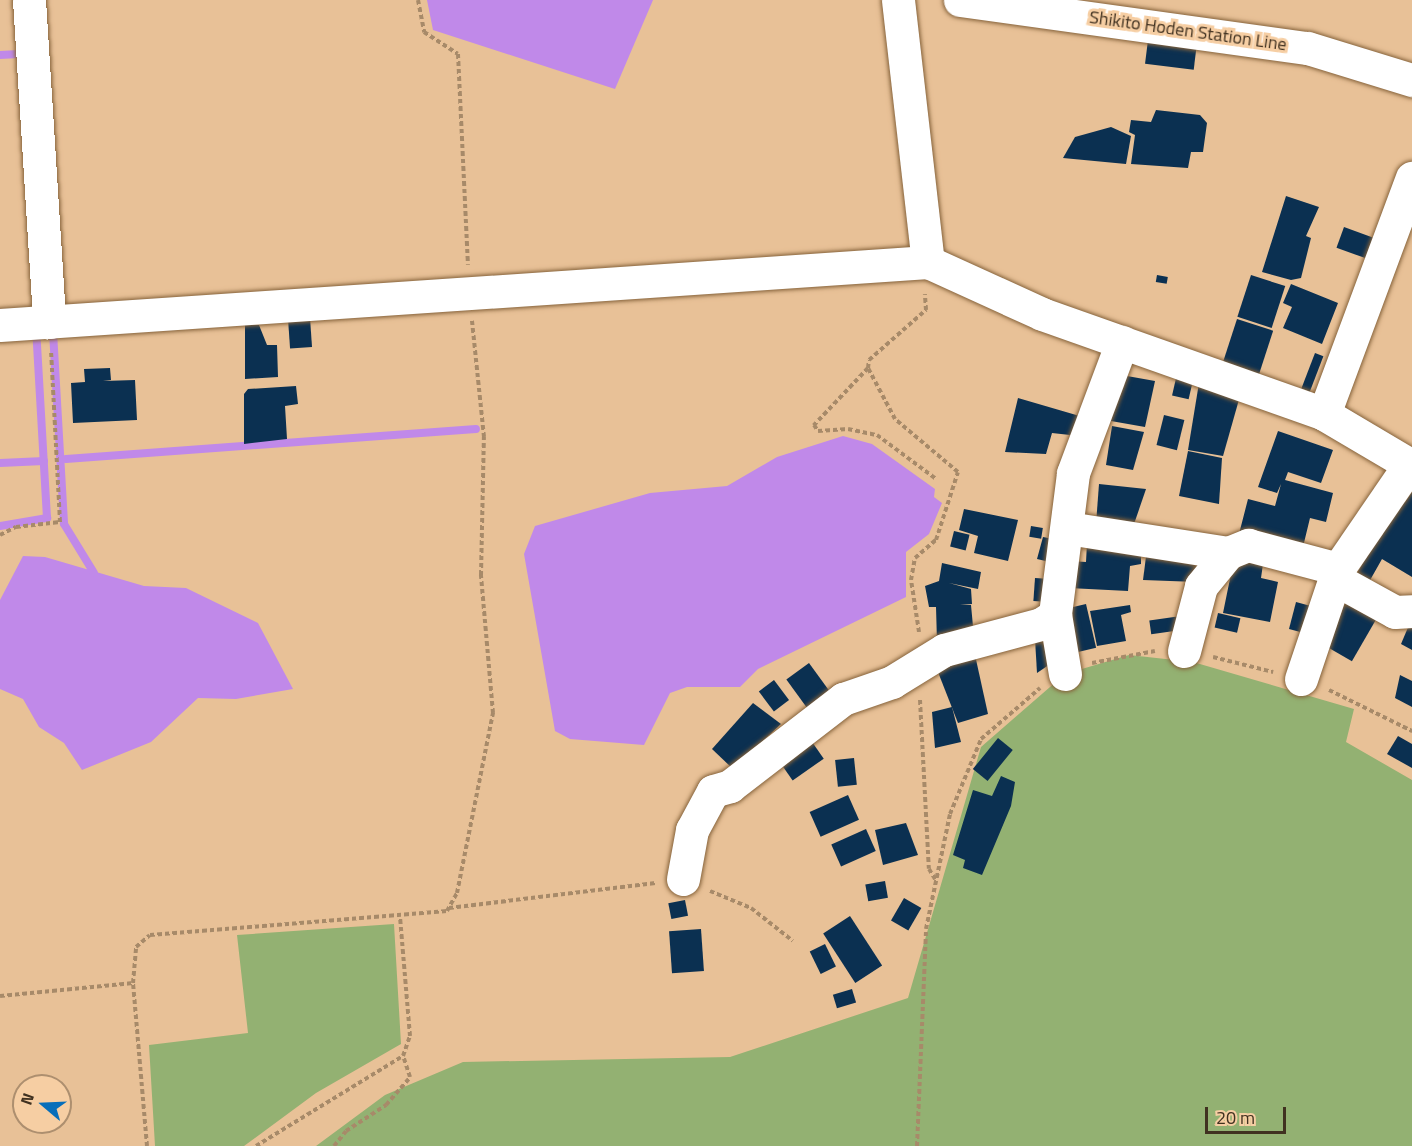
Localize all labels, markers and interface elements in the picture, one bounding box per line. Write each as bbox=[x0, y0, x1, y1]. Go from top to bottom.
street label: Shikito Hoden Station Line bbox=[1088, 6, 1288, 56]
north arrow bbox=[12, 1074, 72, 1134]
text: N bbox=[14, 1090, 40, 1108]
scale bar bbox=[1208, 1095, 1289, 1133]
text: 20 m bbox=[1216, 1104, 1255, 1131]

